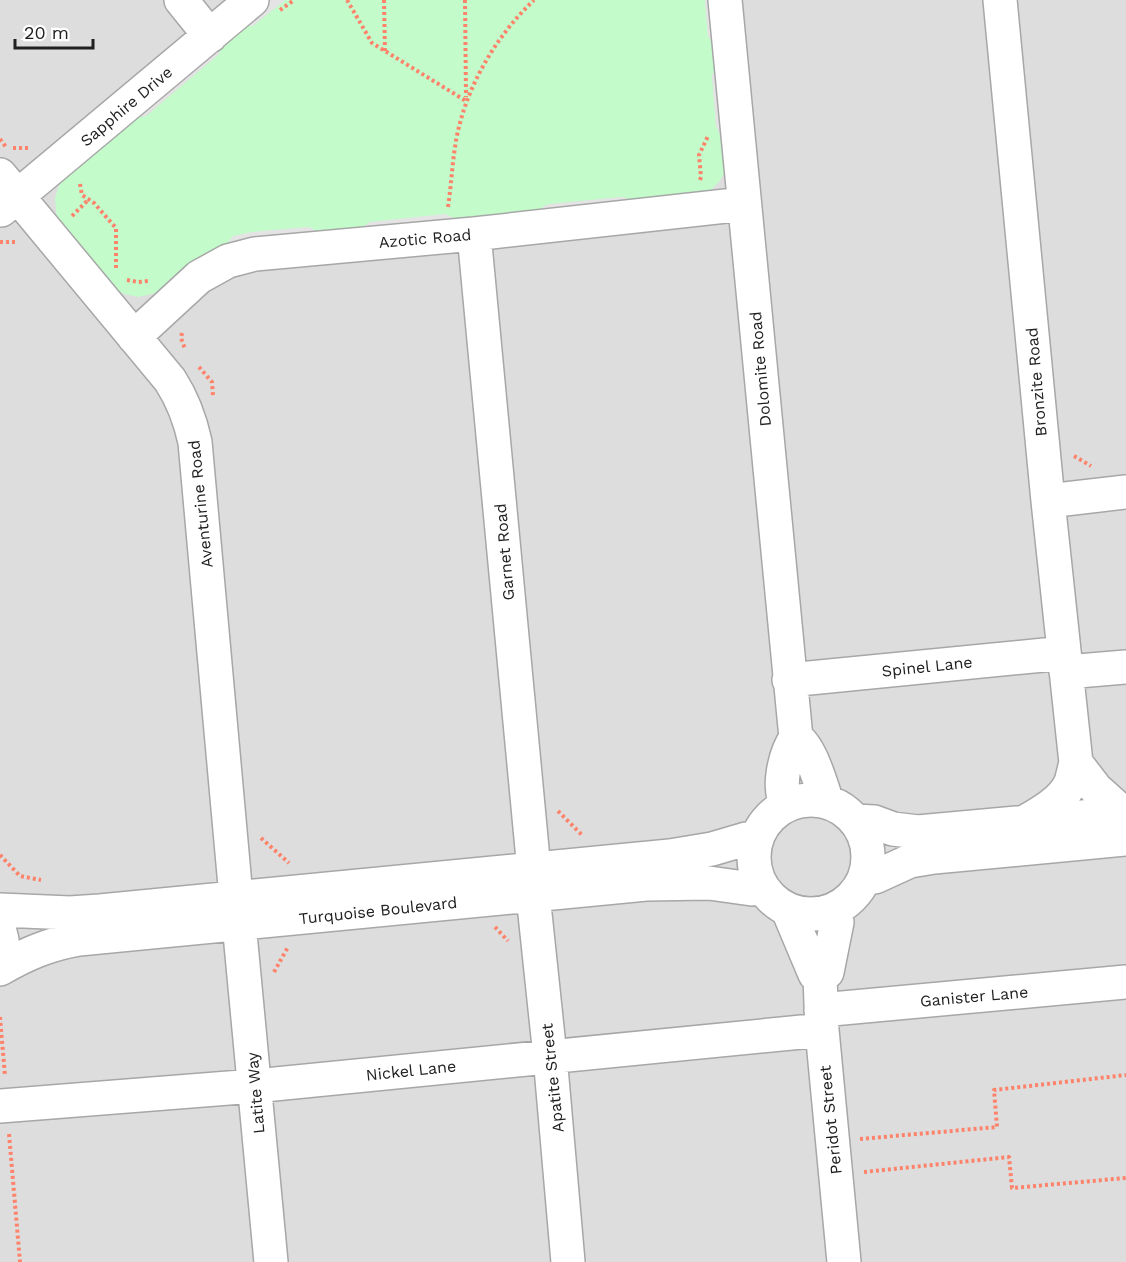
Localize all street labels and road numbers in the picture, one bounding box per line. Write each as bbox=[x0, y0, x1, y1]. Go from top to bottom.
street label: Sapphire Drive bbox=[76, 62, 176, 150]
street label: Azotic Road bbox=[378, 225, 472, 252]
street label: Dolomite Road bbox=[746, 311, 775, 427]
street label: Bronzite Road bbox=[1022, 327, 1051, 437]
street label: Aventurine Road bbox=[184, 439, 217, 569]
street label: Garnet Road bbox=[491, 503, 518, 601]
street label: Spinel Lane bbox=[881, 652, 973, 681]
street label: Turquoise Boulevard bbox=[298, 893, 458, 928]
street label: Ganister Lane bbox=[919, 982, 1029, 1011]
street label: Apatite Street bbox=[537, 1022, 568, 1134]
street label: Latite Way bbox=[242, 1051, 269, 1135]
street label: Nickel Lane bbox=[365, 1056, 457, 1085]
street label: Peridot Street bbox=[815, 1064, 846, 1175]

